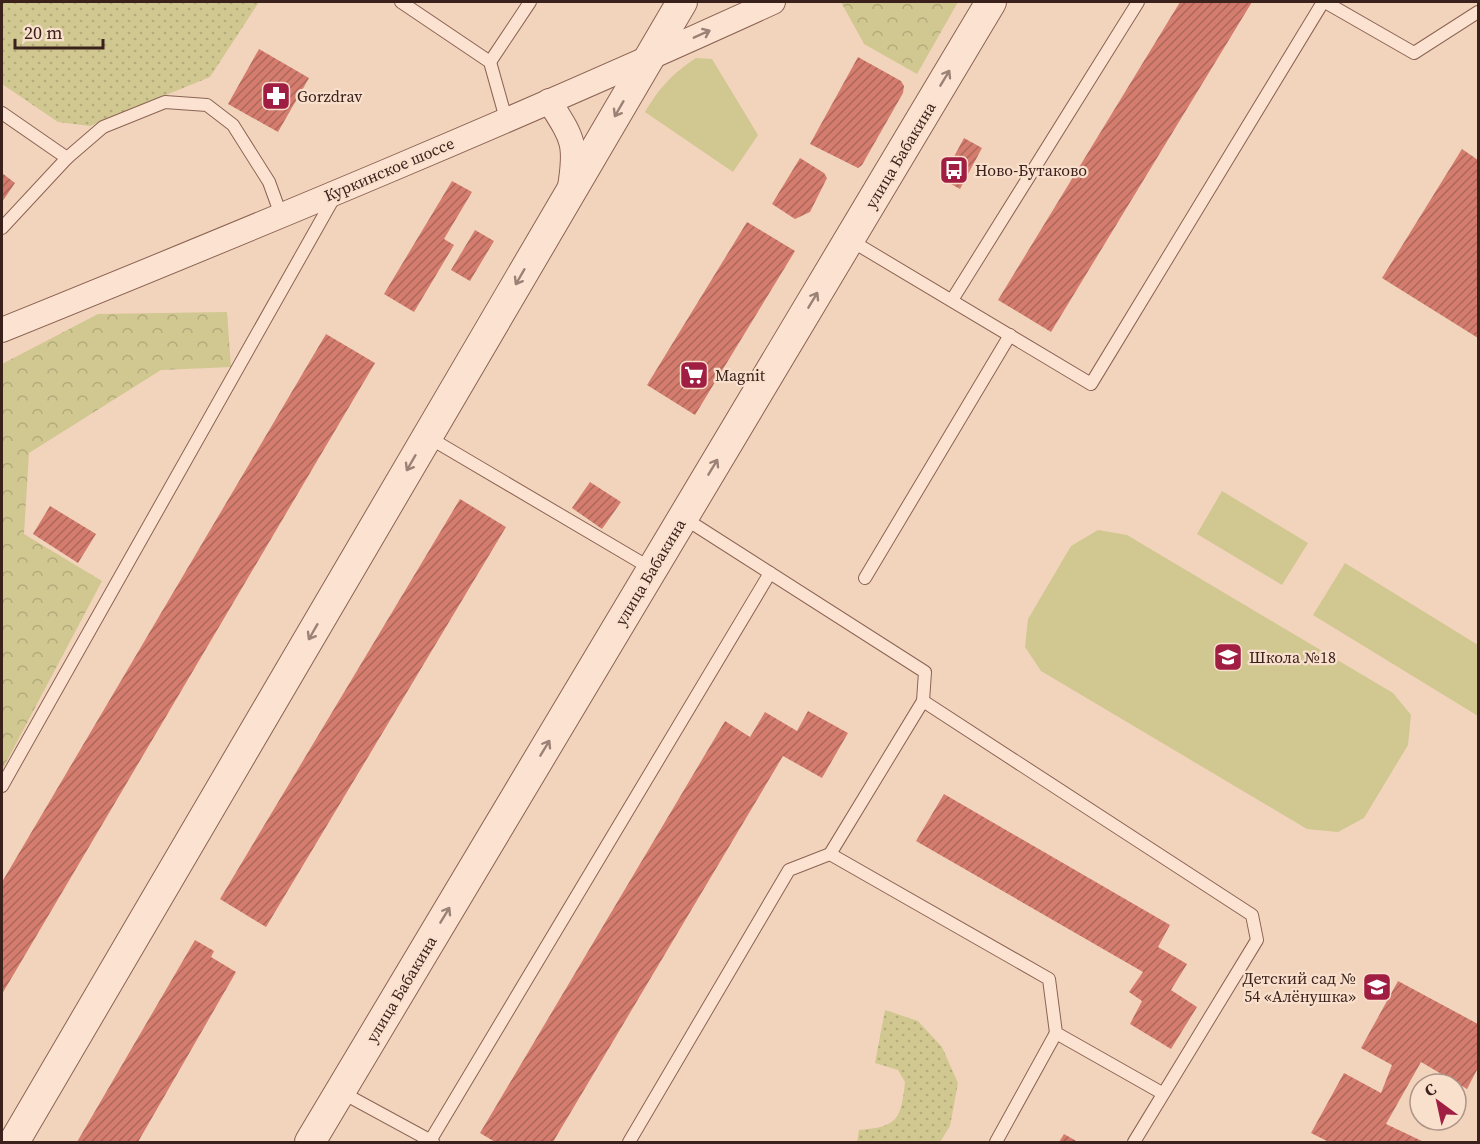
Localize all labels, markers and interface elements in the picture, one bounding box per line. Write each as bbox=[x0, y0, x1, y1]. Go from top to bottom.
scale bar bbox=[15, 12, 104, 50]
text: 20 m bbox=[24, 20, 62, 45]
one-way arrow bbox=[692, 28, 710, 39]
one-way arrow bbox=[940, 70, 952, 87]
pharmacy icon: Gorzdrav bbox=[260, 80, 292, 112]
place label: Gorzdrav bbox=[297, 85, 362, 107]
street label: улица Бабакина bbox=[859, 97, 941, 213]
one-way arrow bbox=[613, 100, 625, 117]
street label: Куркинское шоссе bbox=[321, 132, 457, 206]
bus stop icon: Ново-Бутаково bbox=[938, 154, 970, 186]
place label: Ново-Бутаково bbox=[975, 159, 1087, 181]
one-way arrow bbox=[514, 268, 526, 285]
one-way arrow bbox=[807, 292, 819, 309]
supermarket icon: Magnit bbox=[678, 359, 710, 391]
place label: Magnit bbox=[715, 364, 766, 386]
one-way arrow bbox=[405, 455, 417, 472]
one-way arrow bbox=[707, 459, 719, 476]
street label: улица Бабакина bbox=[609, 514, 691, 630]
one-way arrow bbox=[307, 623, 319, 640]
school or university icon: Школа №18 bbox=[1212, 641, 1244, 673]
place label: Школа №18 bbox=[1249, 646, 1336, 668]
one-way arrow bbox=[539, 740, 551, 757]
one-way arrow bbox=[439, 907, 451, 924]
street label: улица Бабакина bbox=[360, 931, 442, 1047]
place label: Детский сад № 54 «Алёнушка» bbox=[1243, 967, 1356, 1007]
school or university icon: Детский сад № 54 «Алёнушка» bbox=[1361, 971, 1393, 1003]
north arrow bbox=[1408, 1072, 1468, 1132]
text: С bbox=[1420, 1077, 1440, 1101]

